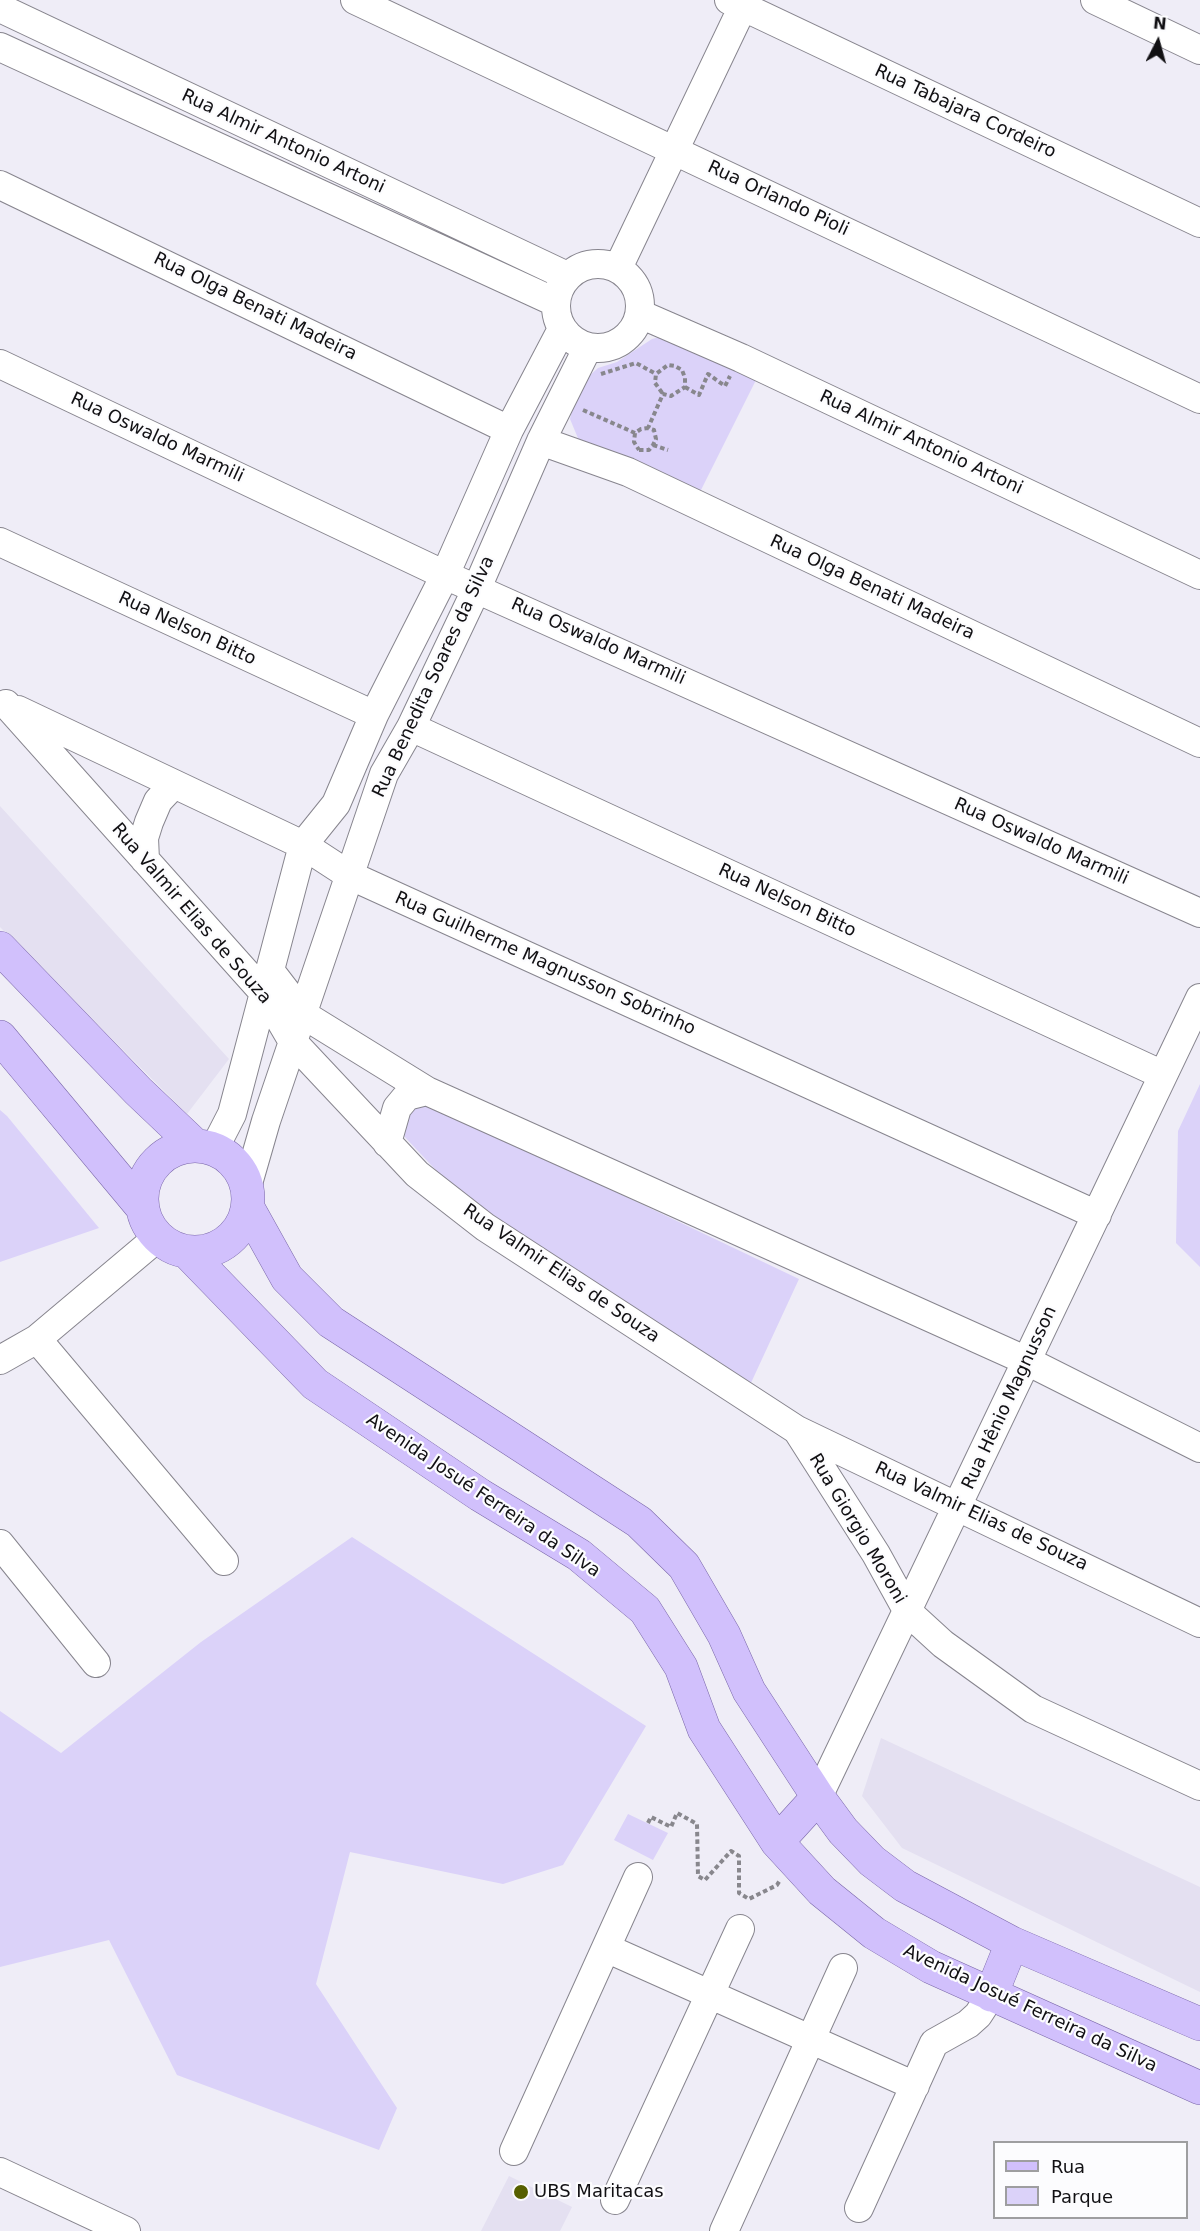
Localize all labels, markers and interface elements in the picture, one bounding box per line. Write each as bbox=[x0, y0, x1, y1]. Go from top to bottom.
north arrow bbox=[1128, 12, 1188, 72]
text: N bbox=[1152, 13, 1168, 34]
street label: Rua Tabajara Cordeiro bbox=[871, 60, 1059, 164]
street label: Rua Almir Antonio Artoni bbox=[178, 85, 388, 199]
street label: Rua Orlando Pioli bbox=[704, 157, 852, 241]
street label: Rua Olga Benati Madeira bbox=[150, 248, 360, 366]
street label: Rua Almir Antonio Artoni bbox=[816, 386, 1026, 500]
street label: Rua Oswaldo Marmili bbox=[67, 388, 247, 488]
street label: Rua Olga Benati Madeira bbox=[766, 531, 978, 645]
street label: Rua Benedita Soares da Silva bbox=[368, 553, 500, 801]
street label: Rua Nelson Bitto bbox=[115, 588, 259, 670]
street label: Rua Oswaldo Marmili bbox=[508, 594, 688, 690]
street label: Rua Oswaldo Marmili bbox=[951, 794, 1131, 890]
street label: Rua Valmir Elias de Souza bbox=[107, 819, 275, 1009]
street label: Rua Nelson Bitto bbox=[715, 860, 859, 942]
street label: Rua Guilherme Magnusson Sobrinho bbox=[391, 888, 699, 1040]
street label: Rua Valmir Elias de Souza bbox=[459, 1200, 663, 1348]
street label: Rua Hênio Magnusson bbox=[958, 1303, 1062, 1493]
street label: Avenida Josué Ferreira da Silva bbox=[362, 1409, 604, 1583]
street label: Rua Giorgio Moroni bbox=[804, 1450, 910, 1608]
street label: Rua Valmir Elias de Souza bbox=[871, 1458, 1091, 1576]
street label: Avenida Josué Ferreira da Silva bbox=[900, 1941, 1160, 2077]
legend bbox=[993, 2141, 1188, 2219]
text: Rua bbox=[1051, 2156, 1085, 2177]
place label: UBS Maritacas bbox=[534, 2181, 664, 2203]
marker: UBS Maritacas bbox=[512, 2183, 530, 2201]
text: Parque bbox=[1051, 2186, 1113, 2207]

